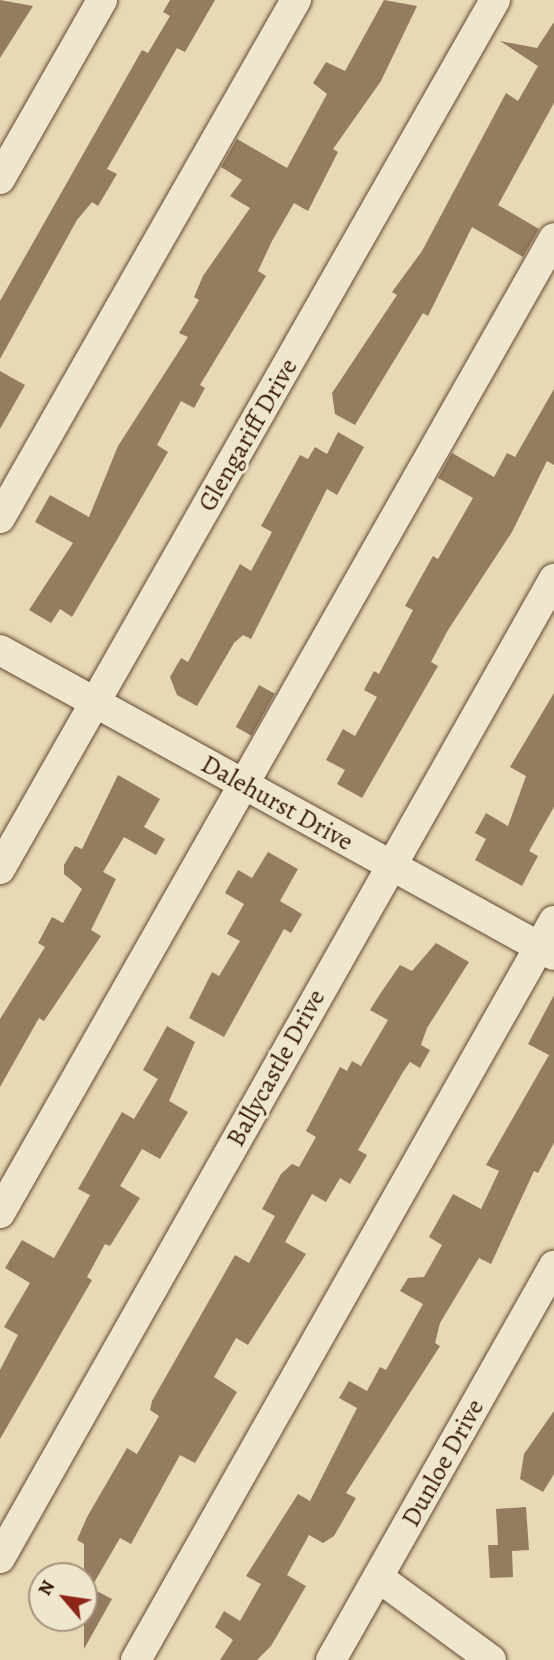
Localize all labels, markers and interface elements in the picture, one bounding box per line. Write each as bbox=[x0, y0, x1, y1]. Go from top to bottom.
street label: Glengariff Drive bbox=[192, 353, 304, 517]
street label: Dalehurst Drive bbox=[196, 748, 358, 858]
street label: Ballycastle Drive bbox=[220, 984, 332, 1152]
street label: Dunloe Drive bbox=[395, 1394, 491, 1532]
north arrow bbox=[28, 1562, 98, 1632]
text: N bbox=[32, 1575, 61, 1600]

